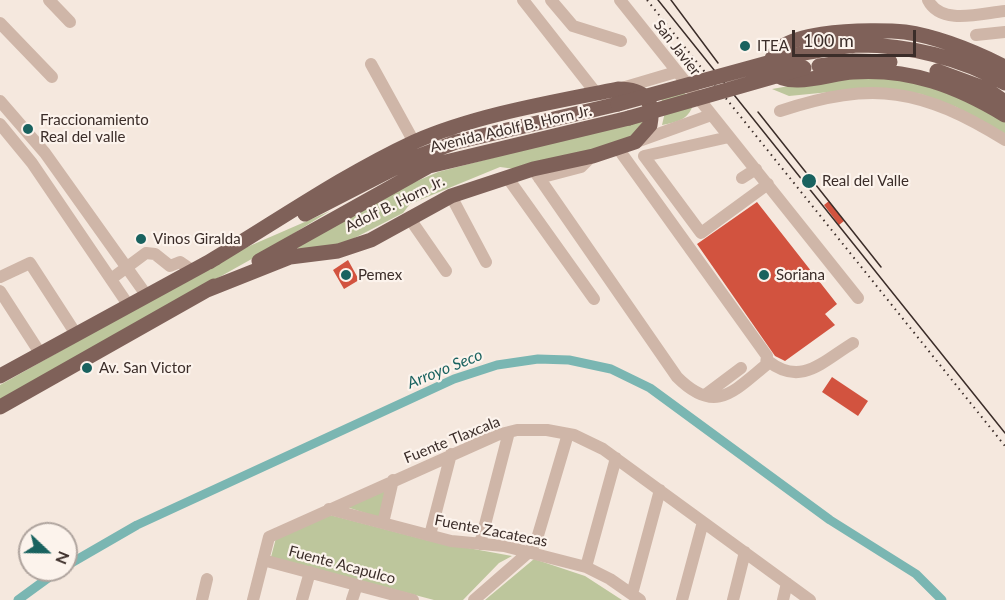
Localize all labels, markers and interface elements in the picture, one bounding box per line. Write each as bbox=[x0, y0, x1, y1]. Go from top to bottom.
street label: San Javier bbox=[650, 17, 704, 79]
scale bar bbox=[795, 18, 920, 56]
text: 100 m bbox=[803, 29, 854, 51]
place label: ITEA bbox=[757, 37, 789, 55]
marker: ITEA bbox=[738, 39, 752, 53]
street label: Avenida Adolf B. Horn Jr. bbox=[428, 102, 594, 156]
place label: Fraccionamiento Real del valle bbox=[40, 111, 149, 146]
marker: Fraccionamiento Real del valle bbox=[21, 122, 35, 136]
street label: Adolf B. Horn Jr. bbox=[342, 172, 448, 236]
marker: Real del Valle bbox=[800, 172, 818, 190]
place label: Real del Valle bbox=[822, 172, 909, 190]
place label: Vinos Giralda bbox=[153, 230, 241, 248]
marker: Vinos Giralda bbox=[134, 232, 148, 246]
place label: Pemex bbox=[358, 266, 402, 284]
place label: Soriana bbox=[776, 266, 825, 284]
marker: Pemex bbox=[339, 268, 353, 282]
marker: Soriana bbox=[757, 268, 771, 282]
water label: Arroyo Seco bbox=[405, 345, 485, 393]
place label: Av. San Victor bbox=[99, 359, 191, 377]
marker: Av. San Victor bbox=[80, 361, 94, 375]
street label: Fuente Tlaxcala bbox=[401, 413, 503, 467]
street label: Fuente Zacatecas bbox=[433, 511, 549, 551]
north arrow bbox=[18, 522, 78, 582]
street label: Fuente Acapulco bbox=[287, 542, 397, 588]
text: N bbox=[52, 549, 74, 567]

